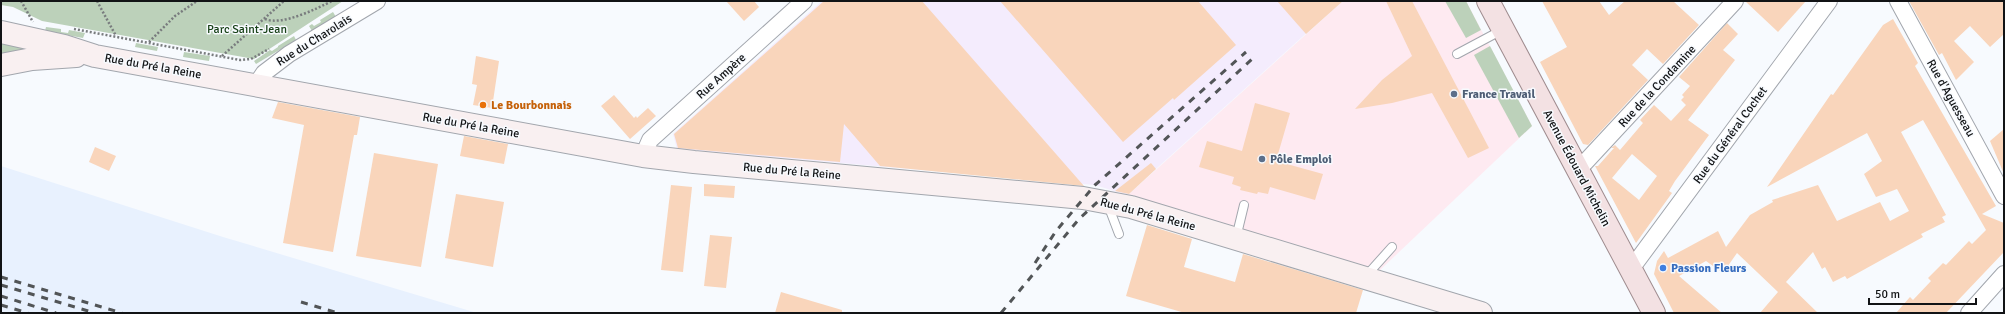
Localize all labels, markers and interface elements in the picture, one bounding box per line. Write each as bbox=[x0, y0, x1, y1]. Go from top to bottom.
street label: Rue du Charolais bbox=[274, 11, 355, 70]
park label: Parc Saint-Jean bbox=[207, 22, 287, 37]
street label: Rue de la Condamine bbox=[1615, 42, 1699, 131]
street label: Rue Ampère bbox=[693, 50, 749, 103]
street label: Rue du Pré la Reine bbox=[103, 51, 203, 82]
street label: Rue d'Aguesseau bbox=[1923, 57, 1978, 140]
street label: Rue du Général Cochet bbox=[1690, 84, 1771, 187]
place label: France Travail bbox=[1462, 87, 1535, 102]
marker: France Travail bbox=[1449, 89, 1459, 99]
place label: Le Bourbonnais bbox=[491, 98, 572, 113]
marker: Le Bourbonnais bbox=[478, 100, 488, 110]
street label: Avenue Édouard Michelin bbox=[1539, 107, 1614, 229]
street label: Rue du Pré la Reine bbox=[421, 110, 521, 141]
place label: Pôle Emploi bbox=[1270, 152, 1332, 167]
marker: Pôle Emploi bbox=[1257, 154, 1267, 164]
street label: Rue du Pré la Reine bbox=[742, 160, 842, 183]
street label: Rue du Pré la Reine bbox=[1098, 195, 1197, 234]
place label: Passion Fleurs bbox=[1671, 261, 1747, 276]
marker: Passion Fleurs bbox=[1658, 263, 1668, 273]
scale bar bbox=[1869, 280, 1976, 306]
text: 50 m bbox=[1875, 287, 1900, 302]

